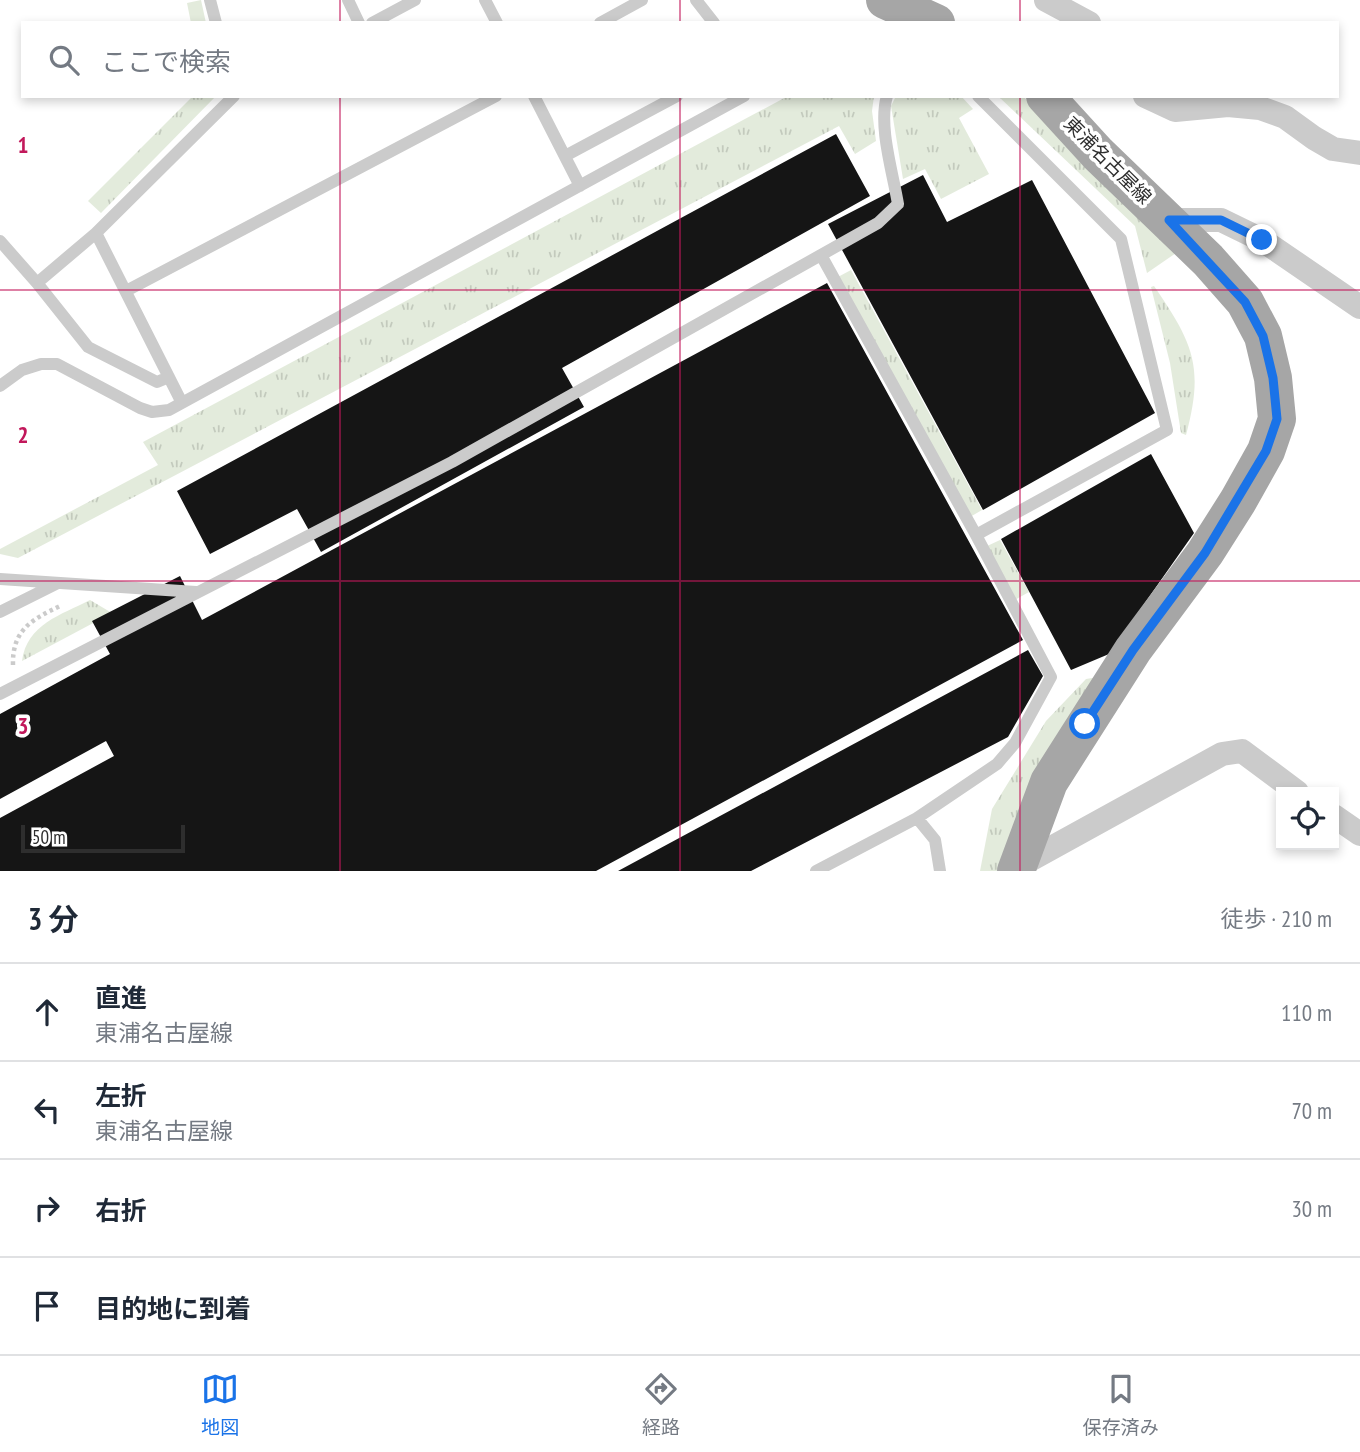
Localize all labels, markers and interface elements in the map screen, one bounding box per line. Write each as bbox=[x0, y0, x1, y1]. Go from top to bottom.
search box bbox=[21, 21, 1339, 98]
icon: search bbox=[45, 41, 83, 79]
text: ここで検索 bbox=[101, 45, 231, 78]
street label: 東浦名古屋線 bbox=[1059, 111, 1157, 209]
text: 1 bbox=[18, 130, 29, 159]
route end bbox=[1246, 224, 1277, 255]
text: 2 bbox=[18, 420, 29, 449]
route start bbox=[1069, 708, 1100, 739]
text: 3 bbox=[18, 711, 29, 740]
map controls bbox=[1276, 787, 1339, 850]
button: locate bbox=[1276, 787, 1339, 850]
scale bar bbox=[21, 822, 186, 854]
text: 50 m bbox=[32, 825, 66, 849]
text: 3 分 bbox=[28, 899, 79, 938]
text: 徒歩 · 210 m bbox=[1220, 904, 1332, 933]
text: 直進 bbox=[95, 981, 147, 1014]
icon: ahead bbox=[28, 993, 66, 1031]
text: 110 m bbox=[1281, 998, 1332, 1027]
text: 東浦名古屋線 bbox=[95, 1018, 233, 1047]
text: 左折 bbox=[95, 1079, 147, 1112]
icon: left bbox=[28, 1091, 66, 1129]
text: 70 m bbox=[1291, 1096, 1332, 1125]
text: 東浦名古屋線 bbox=[95, 1116, 233, 1145]
icon: right bbox=[28, 1189, 66, 1227]
text: 右折 bbox=[95, 1194, 147, 1227]
text: 30 m bbox=[1291, 1194, 1332, 1223]
icon: arrive bbox=[28, 1287, 66, 1325]
text: 目的地に到着 bbox=[95, 1292, 251, 1325]
tab: 地図 bbox=[201, 1370, 239, 1439]
tab: 経路 bbox=[642, 1370, 680, 1439]
tab: 保存済み bbox=[1083, 1370, 1159, 1439]

